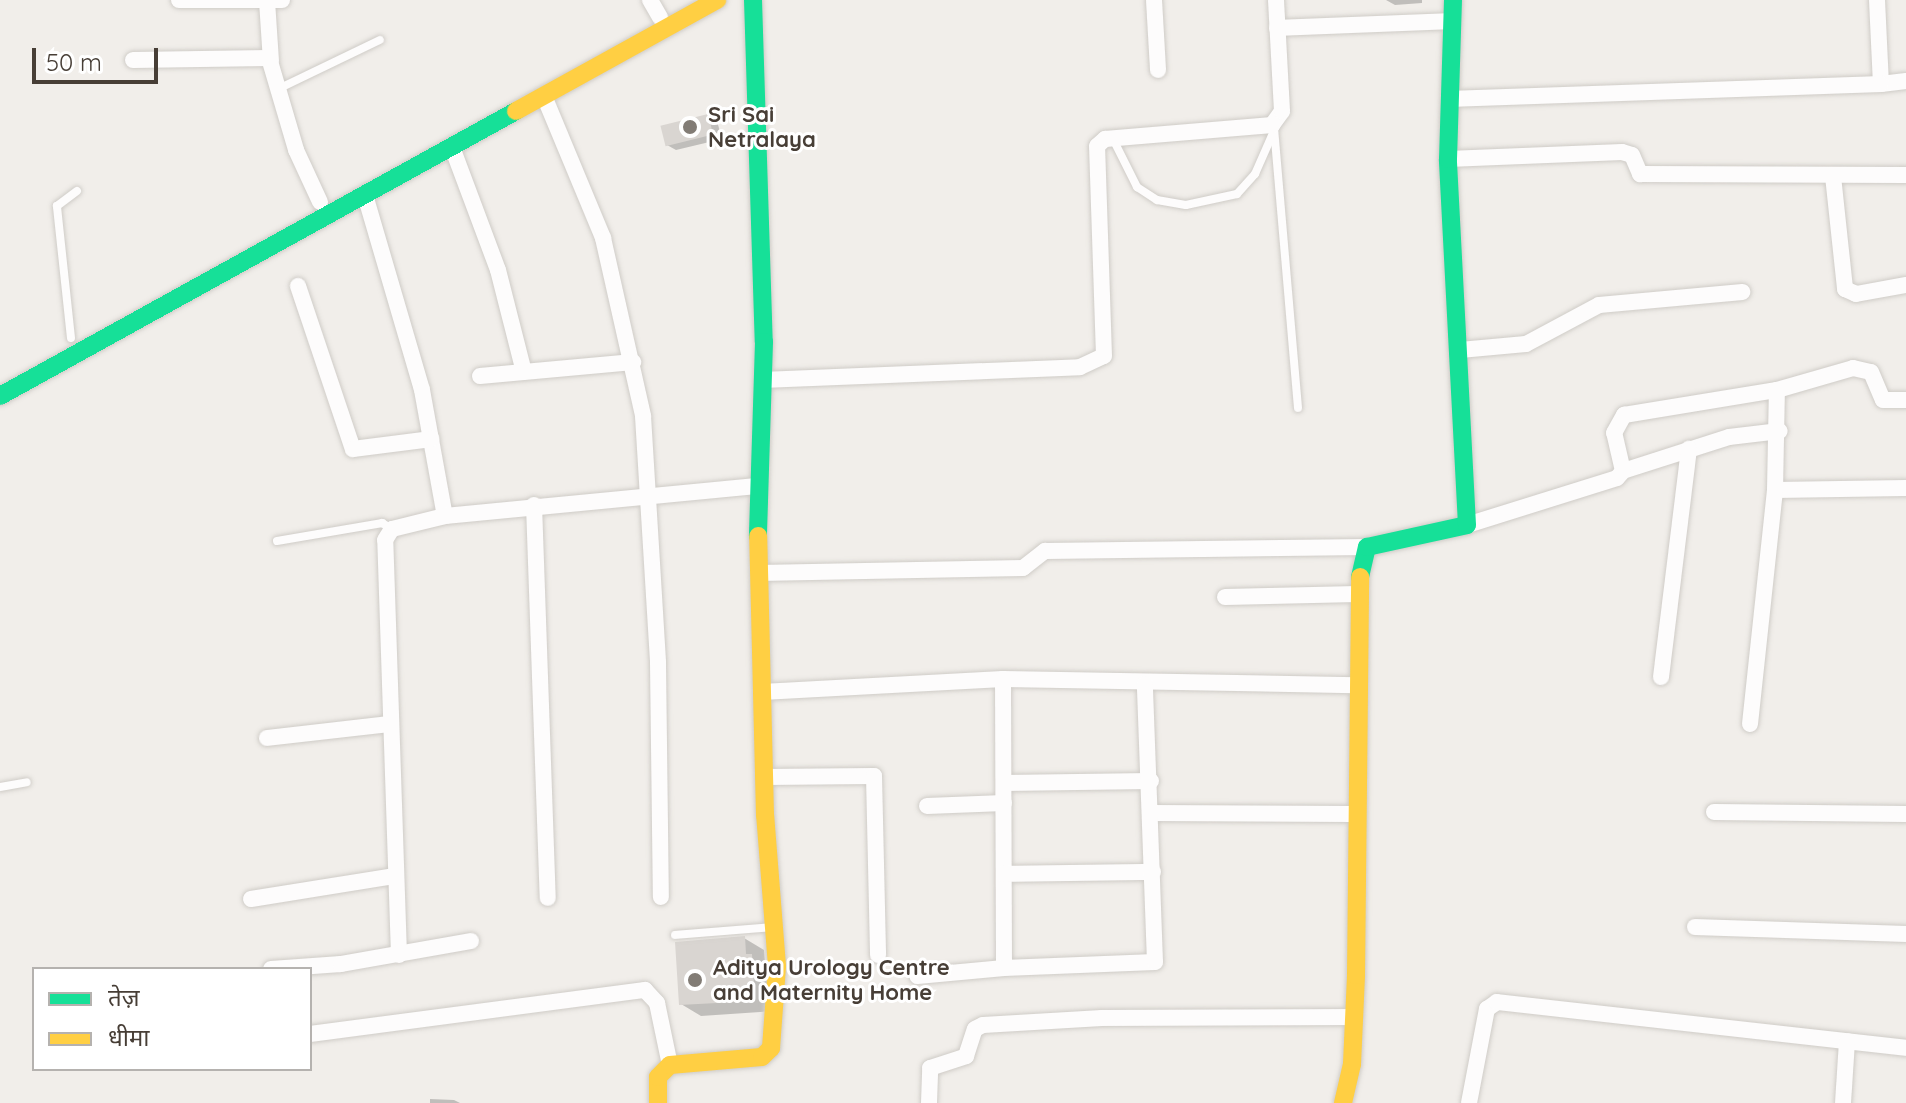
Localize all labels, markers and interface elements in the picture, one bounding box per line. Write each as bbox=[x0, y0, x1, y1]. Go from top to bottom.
scale bar bbox=[36, 32, 162, 82]
text: 50 m bbox=[46, 47, 102, 77]
place label: Sri Sai Netralaya bbox=[708, 101, 816, 152]
marker: Sri Sai Netralaya bbox=[679, 116, 701, 138]
place label: Aditya Urology Centre and Maternity Home bbox=[713, 954, 950, 1006]
legend bbox=[32, 967, 312, 1071]
marker: Aditya Urology Centre and Maternity Home bbox=[684, 969, 706, 991]
text: तेज़ bbox=[108, 982, 140, 1012]
text: धीमा bbox=[108, 1022, 150, 1052]

